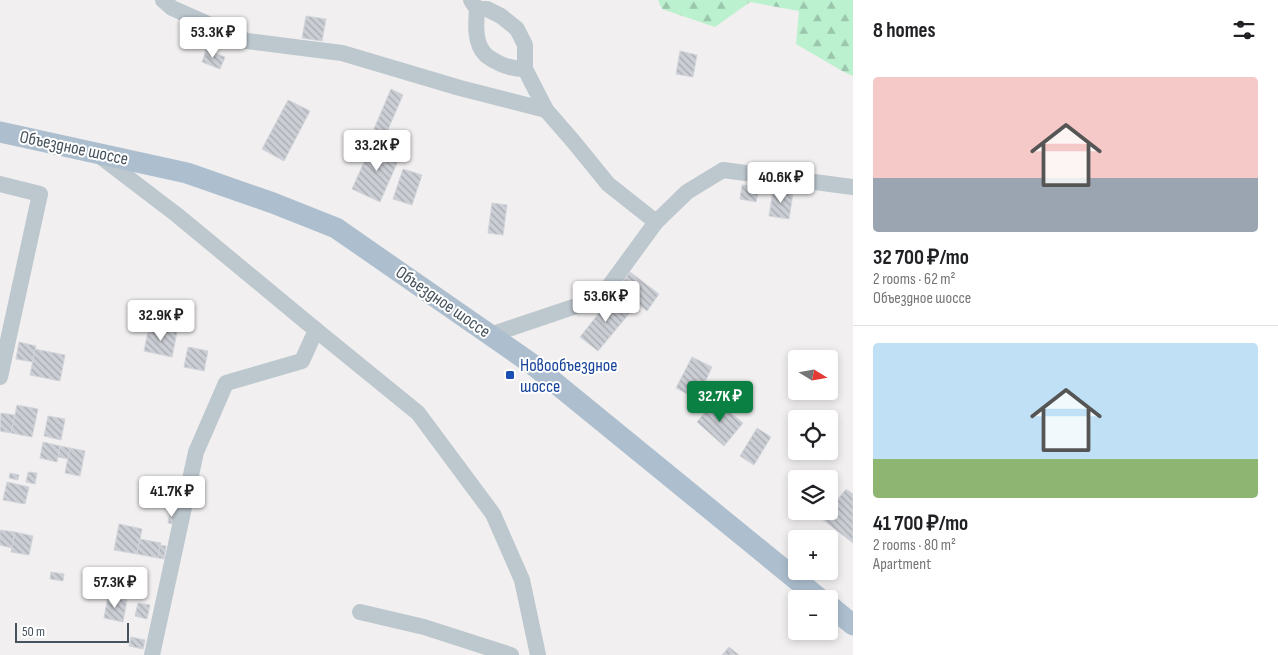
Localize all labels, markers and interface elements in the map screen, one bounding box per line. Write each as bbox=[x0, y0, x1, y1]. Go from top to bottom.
icon: filters bbox=[1230, 16, 1258, 44]
pin: 53.3K ₽ bbox=[167, 17, 259, 59]
text: 8 homes bbox=[873, 18, 936, 43]
text: 53.3K ₽ bbox=[191, 23, 235, 42]
icon: home bbox=[1021, 110, 1111, 200]
street label: Объездное шоссе bbox=[18, 126, 130, 170]
pin: 33.2K ₽ bbox=[331, 130, 423, 172]
text: 33.2K ₽ bbox=[354, 136, 400, 155]
pin: 40.6K ₽ bbox=[735, 162, 827, 204]
text: 40.6K ₽ bbox=[758, 168, 804, 187]
text: 32 700 ₽/mo bbox=[873, 245, 969, 270]
street label: Объездное шоссе bbox=[392, 262, 494, 342]
text: 2 rooms · 62 m² bbox=[873, 270, 956, 289]
pin: 53.6K ₽ bbox=[560, 280, 652, 323]
text: 53.6K ₽ bbox=[584, 287, 628, 306]
text: Объездное шоссе bbox=[873, 289, 971, 308]
pin: 32.9K ₽ bbox=[115, 300, 207, 342]
text: 32.9K ₽ bbox=[139, 306, 183, 325]
north arrow bbox=[788, 350, 838, 400]
map controls bbox=[788, 350, 838, 640]
place label: Новообъездное шоссе bbox=[520, 355, 617, 397]
marker: Новообъездное шоссе bbox=[504, 369, 516, 381]
icon: home bbox=[1021, 375, 1111, 465]
pin: 32.7K ₽ bbox=[674, 380, 766, 423]
text: 32.7K ₽ bbox=[698, 387, 742, 406]
button: locate bbox=[788, 410, 838, 460]
button: layers bbox=[788, 470, 838, 520]
pin: 41.7K ₽ bbox=[126, 476, 218, 518]
text: 41.7K ₽ bbox=[150, 482, 194, 501]
text: 41 700 ₽/mo bbox=[873, 511, 968, 536]
button: + bbox=[788, 530, 838, 580]
text: 2 rooms · 80 m² bbox=[873, 536, 956, 555]
text: Apartment bbox=[873, 555, 931, 574]
pin: 57.3K ₽ bbox=[69, 566, 161, 609]
text: 57.3K ₽ bbox=[94, 573, 136, 592]
button: − bbox=[788, 590, 838, 640]
scale bar bbox=[15, 620, 129, 643]
text: 50 m bbox=[22, 623, 45, 640]

